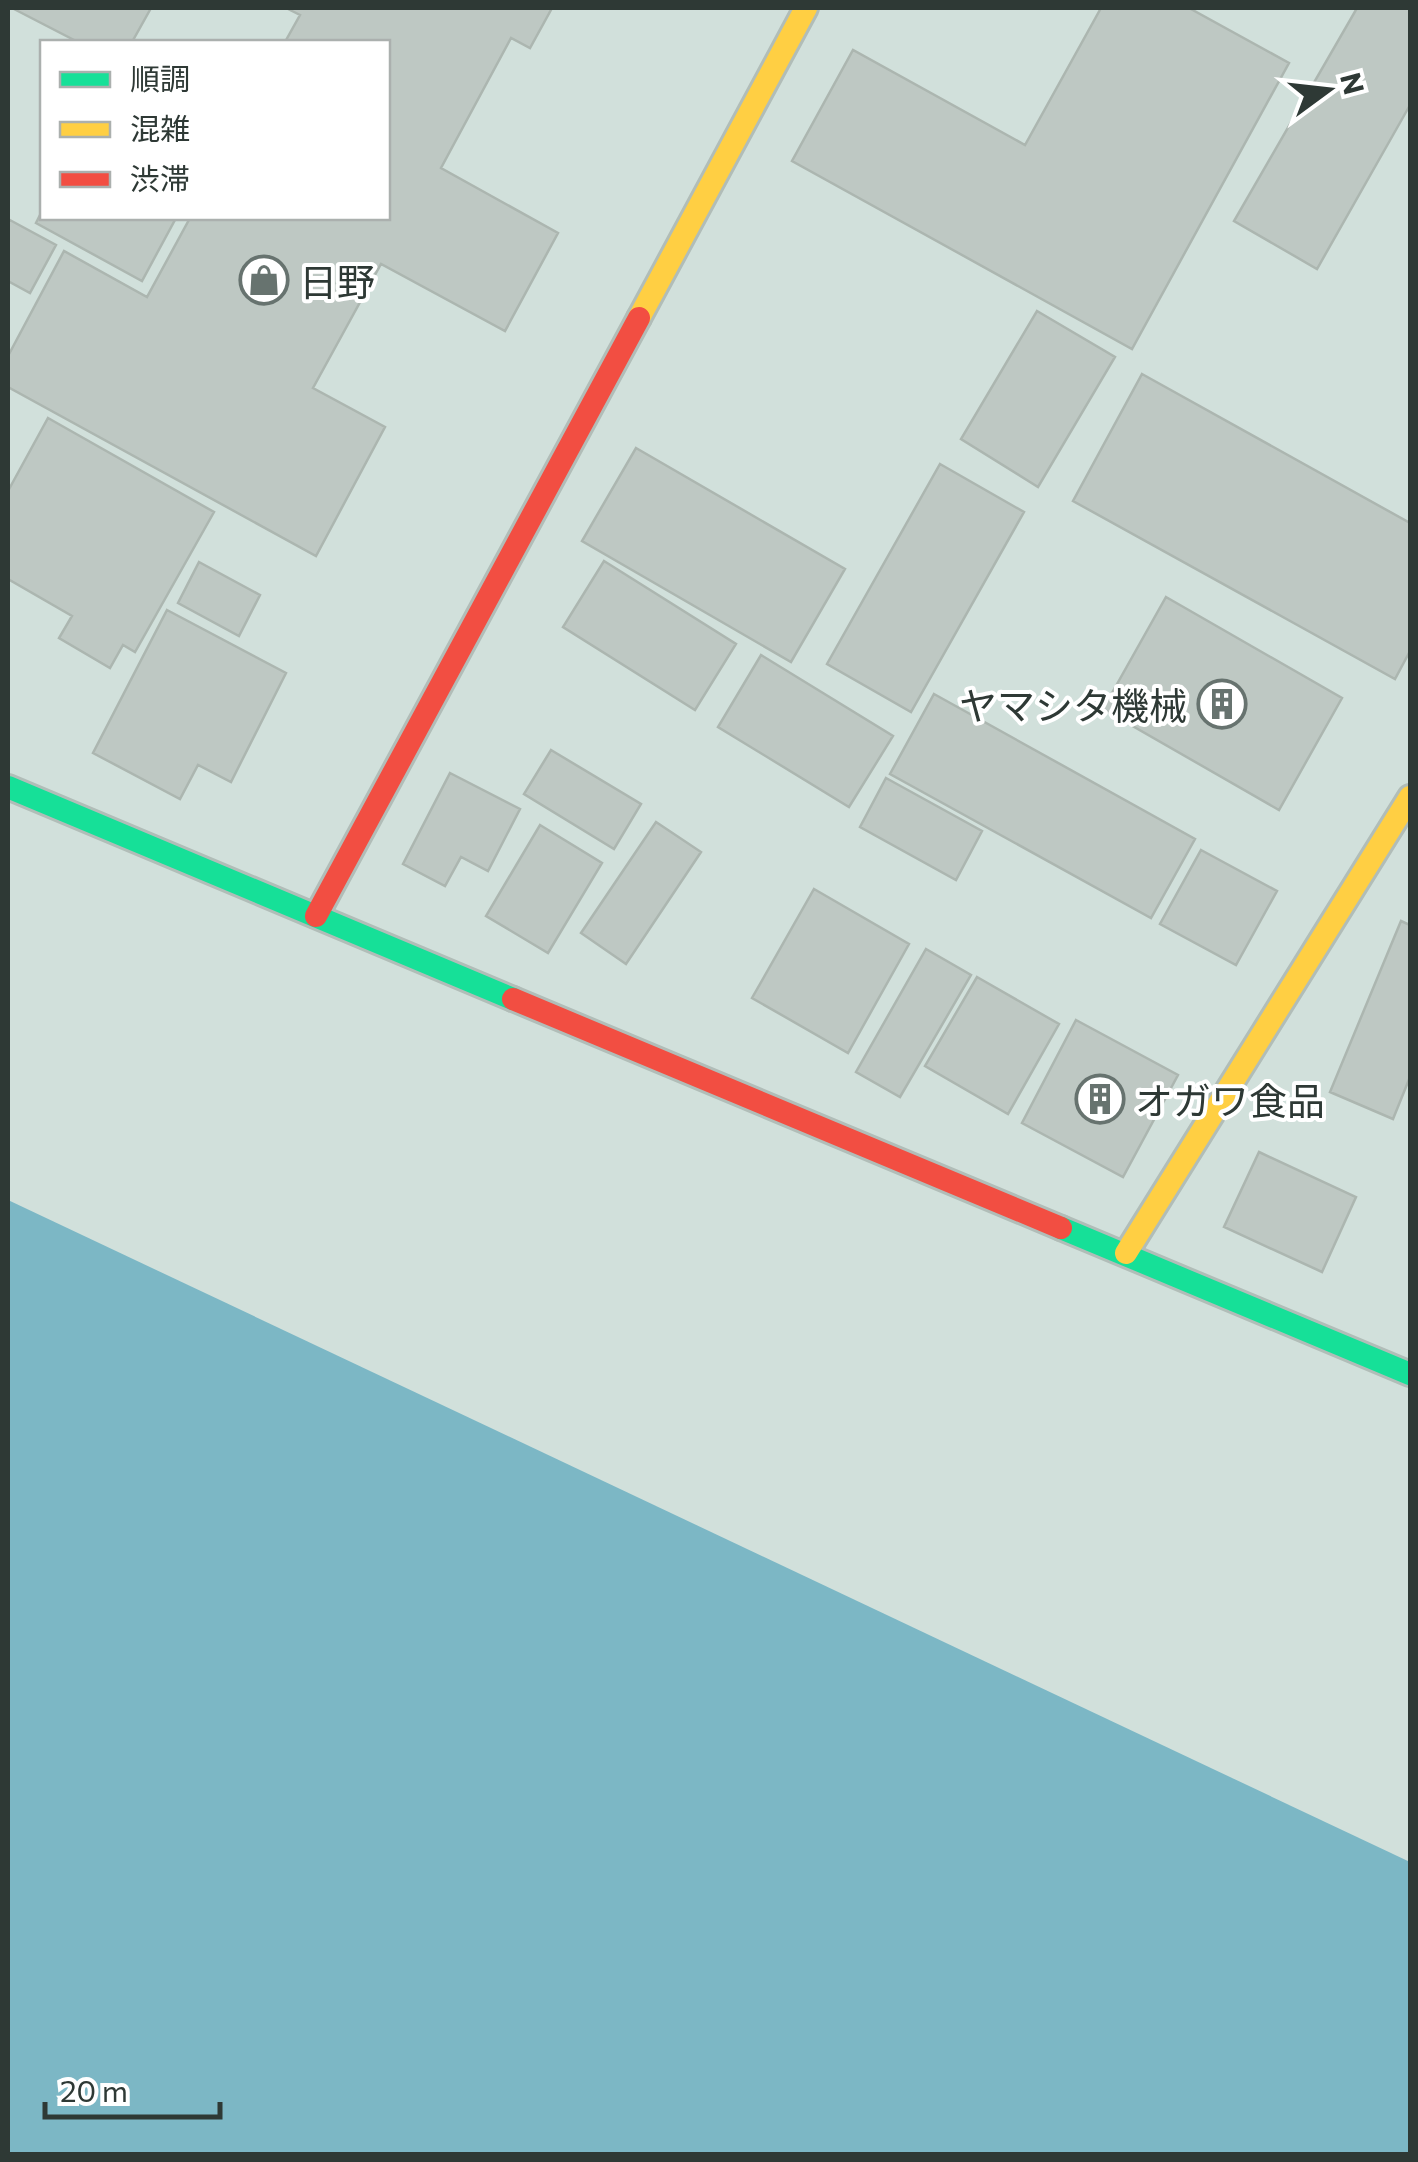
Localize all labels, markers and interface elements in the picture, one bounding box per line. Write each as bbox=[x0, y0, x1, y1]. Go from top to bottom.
legend bbox=[40, 40, 390, 220]
north arrow bbox=[1278, 40, 1378, 140]
text: 順調 bbox=[130, 59, 190, 96]
text: N bbox=[1334, 69, 1372, 98]
text: 混雑 bbox=[130, 109, 190, 146]
text: 渋滞 bbox=[130, 159, 190, 196]
shop icon: 日野 bbox=[238, 254, 290, 306]
place label: 日野 bbox=[299, 257, 375, 304]
building icon: ヤマシタ機械 bbox=[1196, 678, 1248, 730]
place label: ヤマシタ機械 bbox=[959, 681, 1187, 728]
building icon: オガワ食品 bbox=[1074, 1073, 1126, 1125]
place label: オガワ食品 bbox=[1135, 1076, 1325, 1123]
scale bar bbox=[45, 2057, 220, 2119]
text: 20 m bbox=[60, 2071, 128, 2108]

